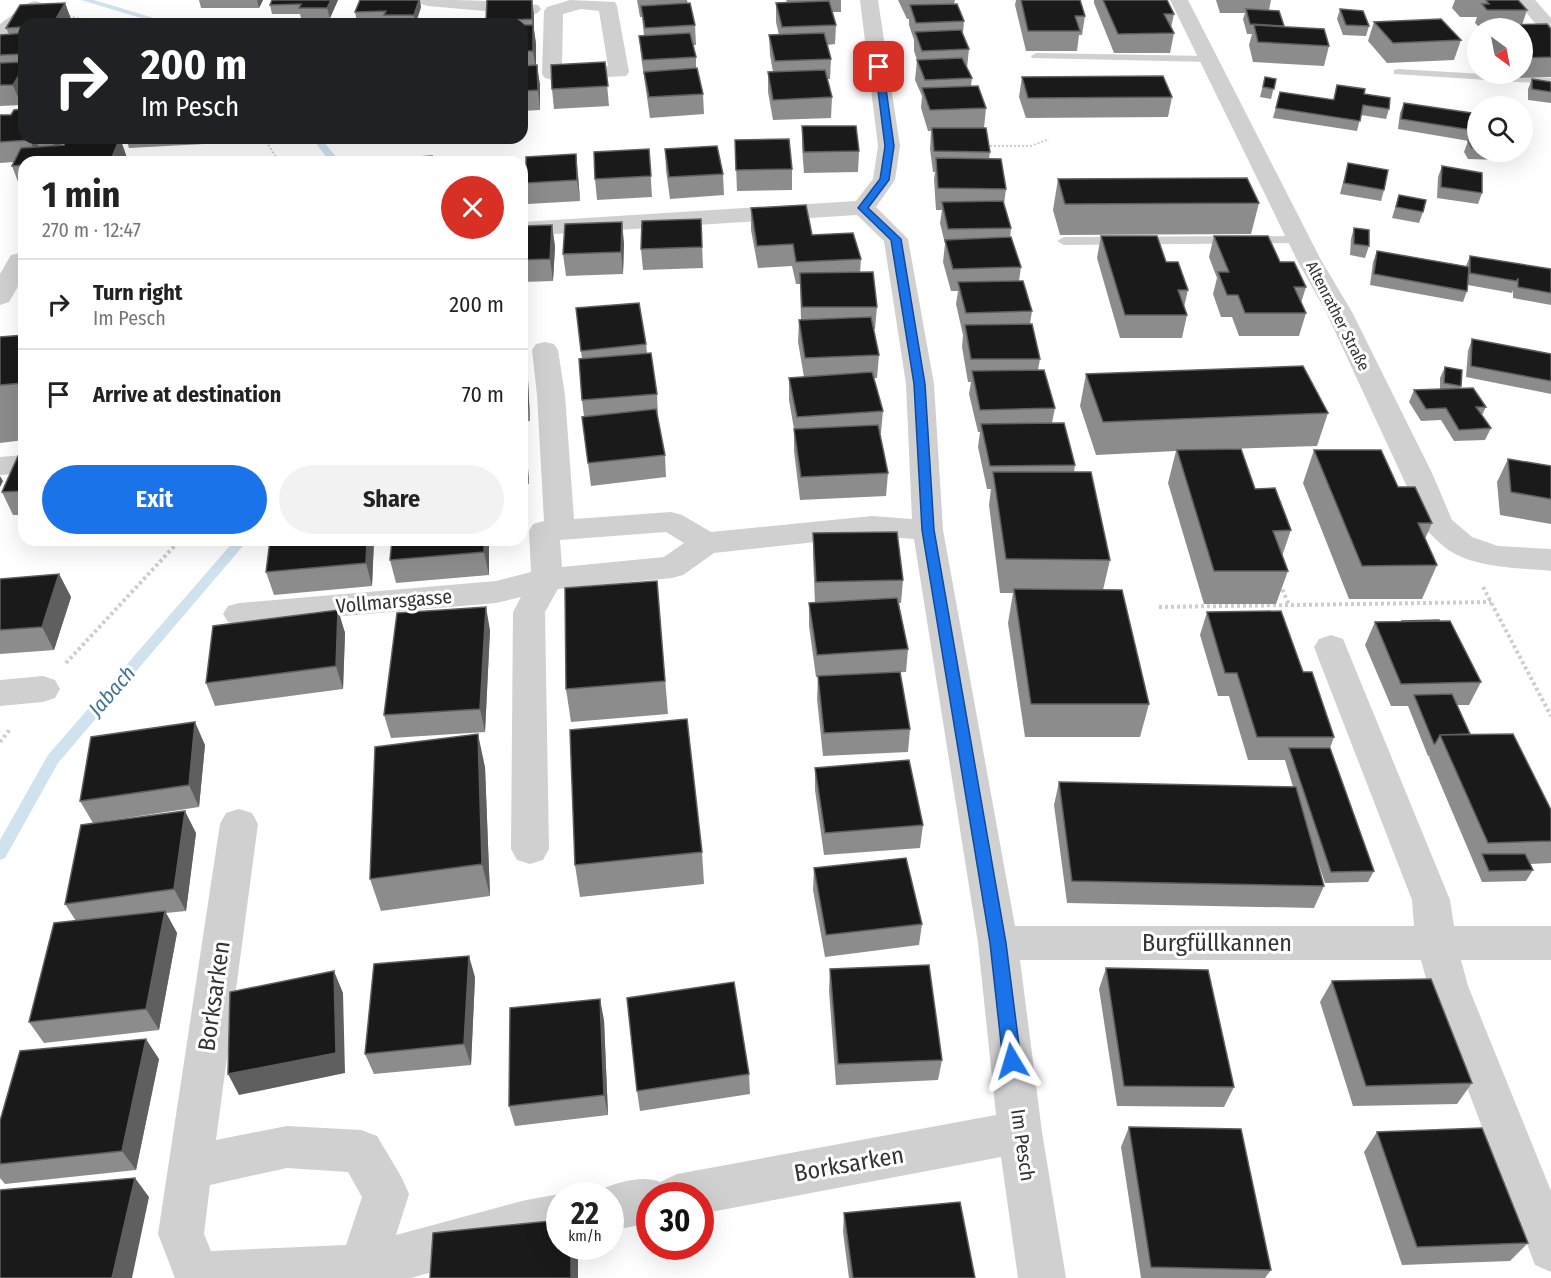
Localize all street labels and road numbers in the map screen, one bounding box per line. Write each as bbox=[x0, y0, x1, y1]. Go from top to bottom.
street label: Altenrather Straße bbox=[1302, 258, 1374, 374]
street label: Vollmarsgasse bbox=[335, 584, 453, 618]
street label: Burgfüllkannen bbox=[1142, 929, 1292, 957]
street label: Borksarken bbox=[192, 939, 236, 1053]
street label: Im Pesch bbox=[1006, 1107, 1040, 1183]
street label: Borksarken bbox=[792, 1141, 906, 1187]

